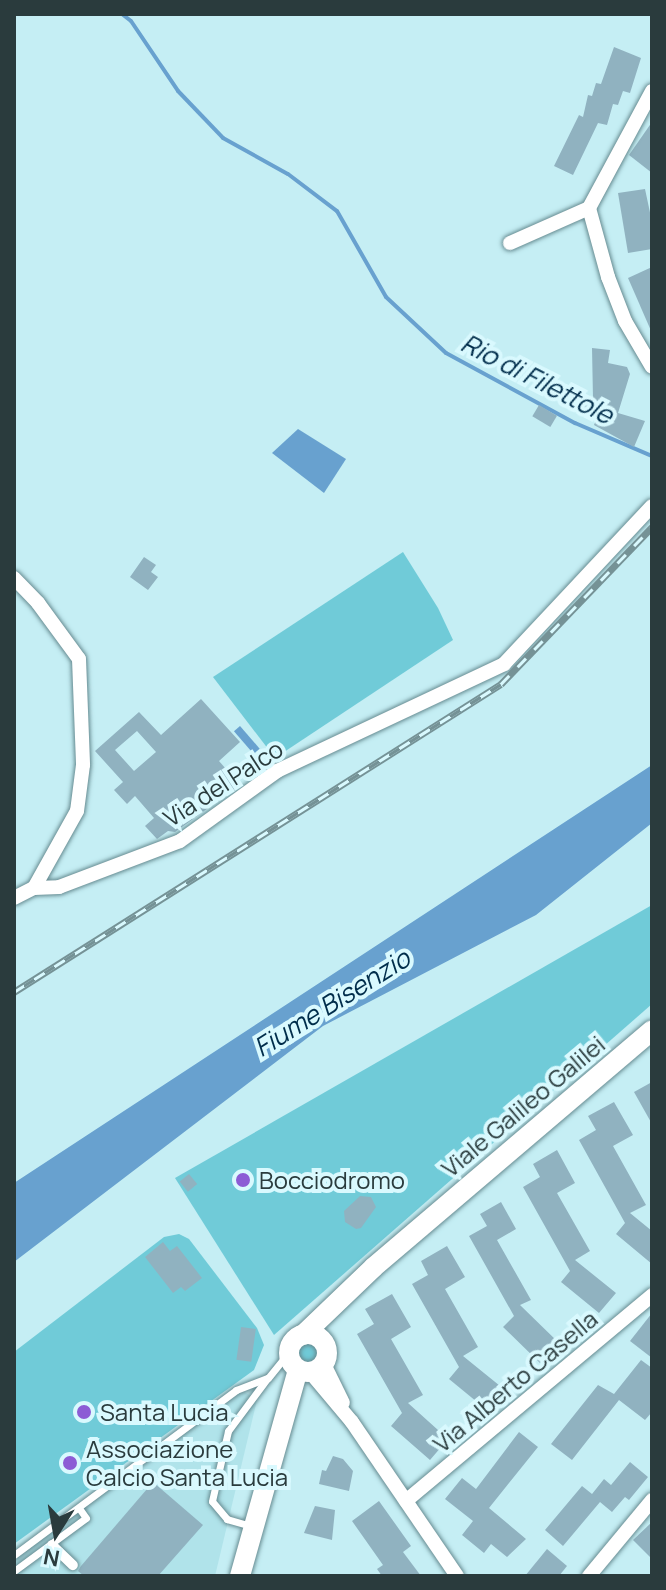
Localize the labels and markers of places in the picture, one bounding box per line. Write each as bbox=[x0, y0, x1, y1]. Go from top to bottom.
place label: Bocciodromo bbox=[259, 1166, 405, 1194]
marker: Bocciodromo bbox=[234, 1171, 252, 1189]
place label: Santa Lucia bbox=[100, 1398, 228, 1426]
marker: Santa Lucia bbox=[75, 1403, 93, 1421]
place label: Associazione Calcio Santa Lucia bbox=[86, 1435, 288, 1491]
marker: Associazione Calcio Santa Lucia bbox=[61, 1454, 79, 1472]

